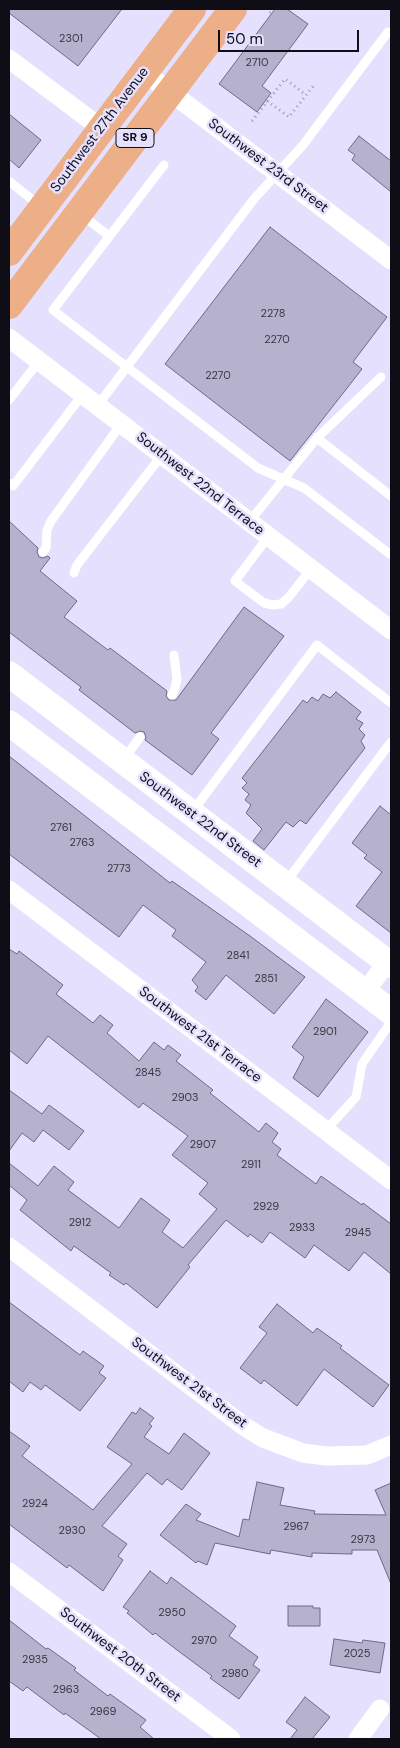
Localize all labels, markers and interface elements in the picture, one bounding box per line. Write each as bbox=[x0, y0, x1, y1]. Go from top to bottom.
scale bar bbox=[220, 20, 361, 52]
text: 50 m bbox=[226, 29, 263, 49]
house number: 2301 bbox=[59, 32, 83, 46]
house number: 2710 bbox=[245, 56, 269, 70]
street label: Southwest 27th Avenue bbox=[47, 64, 153, 196]
street label: Southwest 23rd Street bbox=[205, 115, 331, 217]
road number: SR 9 bbox=[116, 128, 154, 148]
house number: 2278 bbox=[261, 307, 285, 321]
house number: 2270 bbox=[264, 333, 290, 347]
house number: 2270 bbox=[205, 369, 231, 383]
street label: Southwest 22nd Terrace bbox=[133, 429, 267, 539]
street label: Southwest 22nd Street bbox=[136, 769, 264, 871]
house number: 2761 bbox=[50, 821, 72, 835]
house number: 2763 bbox=[69, 836, 95, 850]
house number: 2773 bbox=[107, 862, 131, 876]
house number: 2841 bbox=[227, 949, 249, 963]
house number: 2851 bbox=[255, 972, 277, 986]
street label: Southwest 21st Terrace bbox=[135, 983, 265, 1087]
house number: 2901 bbox=[313, 1025, 337, 1039]
house number: 2845 bbox=[135, 1066, 161, 1080]
house number: 2903 bbox=[171, 1091, 199, 1105]
house number: 2907 bbox=[190, 1138, 216, 1152]
house number: 2911 bbox=[241, 1158, 261, 1172]
house number: 2929 bbox=[253, 1200, 279, 1214]
house number: 2912 bbox=[69, 1216, 91, 1230]
house number: 2933 bbox=[289, 1221, 315, 1235]
house number: 2945 bbox=[345, 1226, 371, 1240]
street label: Southwest 21st Street bbox=[128, 1334, 250, 1432]
house number: 2924 bbox=[22, 1497, 48, 1511]
house number: 2967 bbox=[283, 1520, 309, 1534]
house number: 2930 bbox=[59, 1524, 85, 1538]
house number: 2973 bbox=[351, 1533, 375, 1547]
street label: Southwest 20th Street bbox=[56, 1604, 184, 1706]
house number: 2950 bbox=[158, 1606, 186, 1620]
house number: 2970 bbox=[191, 1634, 217, 1648]
house number: 2025 bbox=[344, 1647, 370, 1661]
house number: 2935 bbox=[22, 1653, 48, 1667]
house number: 2980 bbox=[221, 1667, 249, 1681]
house number: 2963 bbox=[53, 1683, 79, 1697]
house number: 2969 bbox=[90, 1705, 116, 1719]

